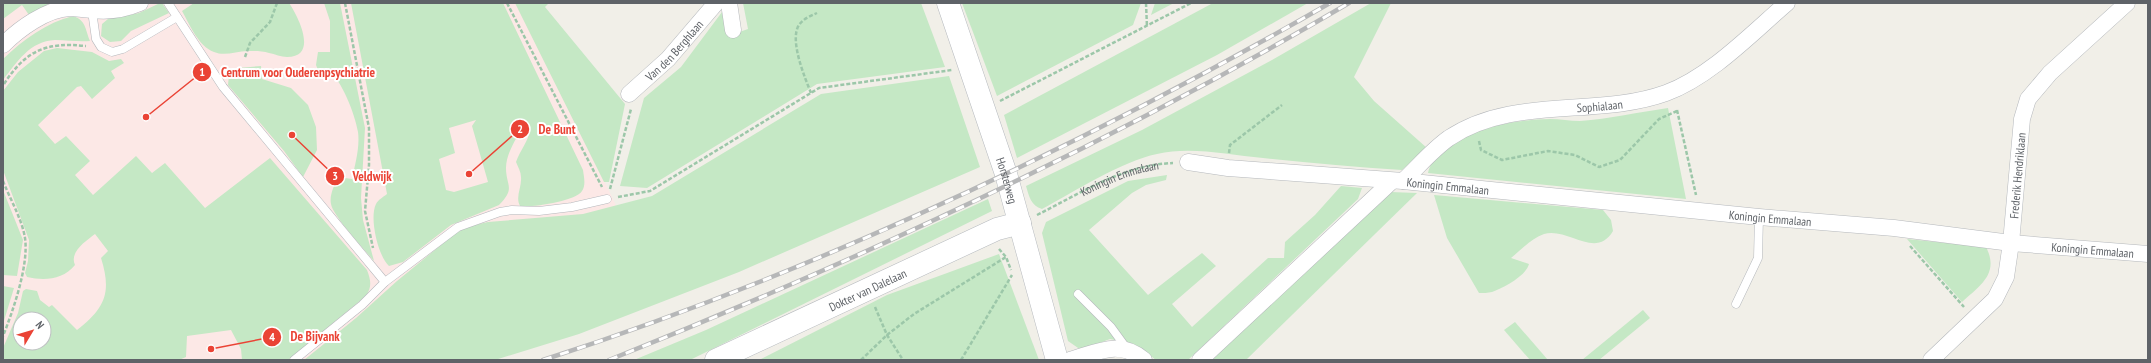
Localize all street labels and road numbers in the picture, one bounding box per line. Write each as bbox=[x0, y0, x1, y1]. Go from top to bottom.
street label: Van den Berghlaan bbox=[641, 17, 706, 84]
street label: Sophialaan bbox=[1576, 96, 1623, 115]
street label: Frederik Hendriklaan bbox=[2006, 132, 2028, 219]
street label: Horsterweg bbox=[993, 155, 1021, 205]
street label: Koningin Emmalaan bbox=[1078, 157, 1160, 199]
street label: Koningin Emmalaan bbox=[1406, 174, 1490, 197]
street label: Koningin Emmalaan bbox=[1728, 207, 1812, 229]
street label: Koningin Emmalaan bbox=[2051, 239, 2134, 260]
street label: Dokter van Dalelaan bbox=[826, 265, 909, 314]

